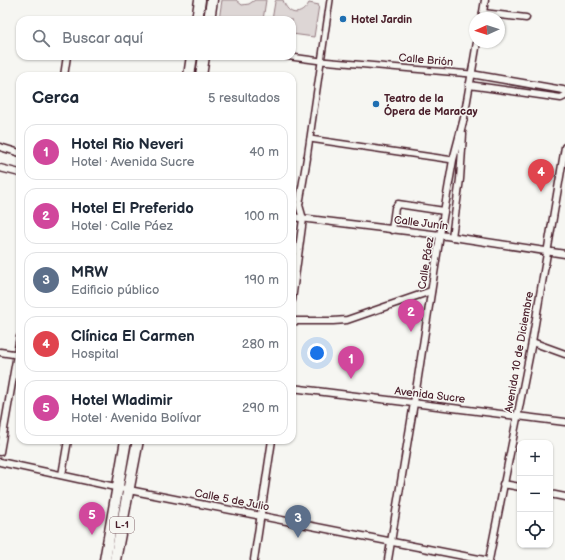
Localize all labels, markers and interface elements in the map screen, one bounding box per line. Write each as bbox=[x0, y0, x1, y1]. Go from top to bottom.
north arrow bbox=[469, 12, 505, 48]
place label: Hotel Jardin bbox=[351, 13, 412, 26]
marker: Hotel Jardin bbox=[338, 14, 348, 24]
search box bbox=[16, 16, 296, 60]
icon: search bbox=[30, 27, 52, 49]
text: Buscar aquí bbox=[62, 29, 143, 48]
street label: Calle Brión bbox=[398, 51, 454, 69]
text: Cerca bbox=[32, 88, 79, 108]
text: 5 resultados bbox=[208, 90, 280, 106]
place label: Teatro de la Ópera de Maracay bbox=[384, 92, 478, 118]
marker: Teatro de la Ópera de Maracay bbox=[371, 99, 381, 109]
text: Hotel Rio Neveri bbox=[71, 135, 183, 154]
text: 1 bbox=[43, 144, 49, 160]
text: 40 m bbox=[249, 144, 279, 160]
text: Hotel · Avenida Sucre bbox=[71, 154, 194, 170]
pin: 4 bbox=[528, 159, 554, 192]
text: Hotel El Preferido bbox=[71, 199, 194, 218]
text: 2 bbox=[42, 208, 50, 224]
text: 100 m bbox=[244, 208, 279, 224]
street label: Calle Junín bbox=[393, 213, 449, 233]
text: Hotel · Calle Páez bbox=[71, 218, 173, 234]
street label: Calle Páez bbox=[415, 235, 437, 290]
text: MRW bbox=[71, 263, 108, 282]
text: 3 bbox=[42, 272, 50, 288]
text: 190 m bbox=[245, 272, 279, 288]
text: Edificio público bbox=[71, 282, 159, 298]
street label: Avenida 10 de Diciembre bbox=[502, 290, 536, 414]
pin: 2 bbox=[398, 299, 424, 332]
text: Clínica El Carmen bbox=[71, 327, 195, 346]
text: 4 bbox=[42, 336, 50, 352]
text: 280 m bbox=[242, 336, 279, 352]
your location bbox=[307, 343, 327, 363]
text: Hospital bbox=[71, 346, 119, 362]
pin: 1 bbox=[338, 346, 364, 379]
street label: Avenida Sucre bbox=[394, 384, 467, 406]
text: Hotel Wladimir bbox=[71, 391, 172, 410]
text: 5 bbox=[42, 400, 50, 416]
text: 290 m bbox=[242, 400, 279, 416]
text: Hotel · Avenida Bolívar bbox=[71, 410, 201, 426]
map controls bbox=[517, 440, 553, 548]
button: + bbox=[517, 440, 553, 476]
button: − bbox=[517, 476, 553, 512]
street label: Calle 5 de Julio bbox=[193, 486, 271, 514]
pin: 5 bbox=[79, 502, 105, 535]
pin: 3 bbox=[285, 505, 311, 538]
button: locate bbox=[517, 512, 553, 548]
road number: L-1 bbox=[110, 517, 134, 533]

